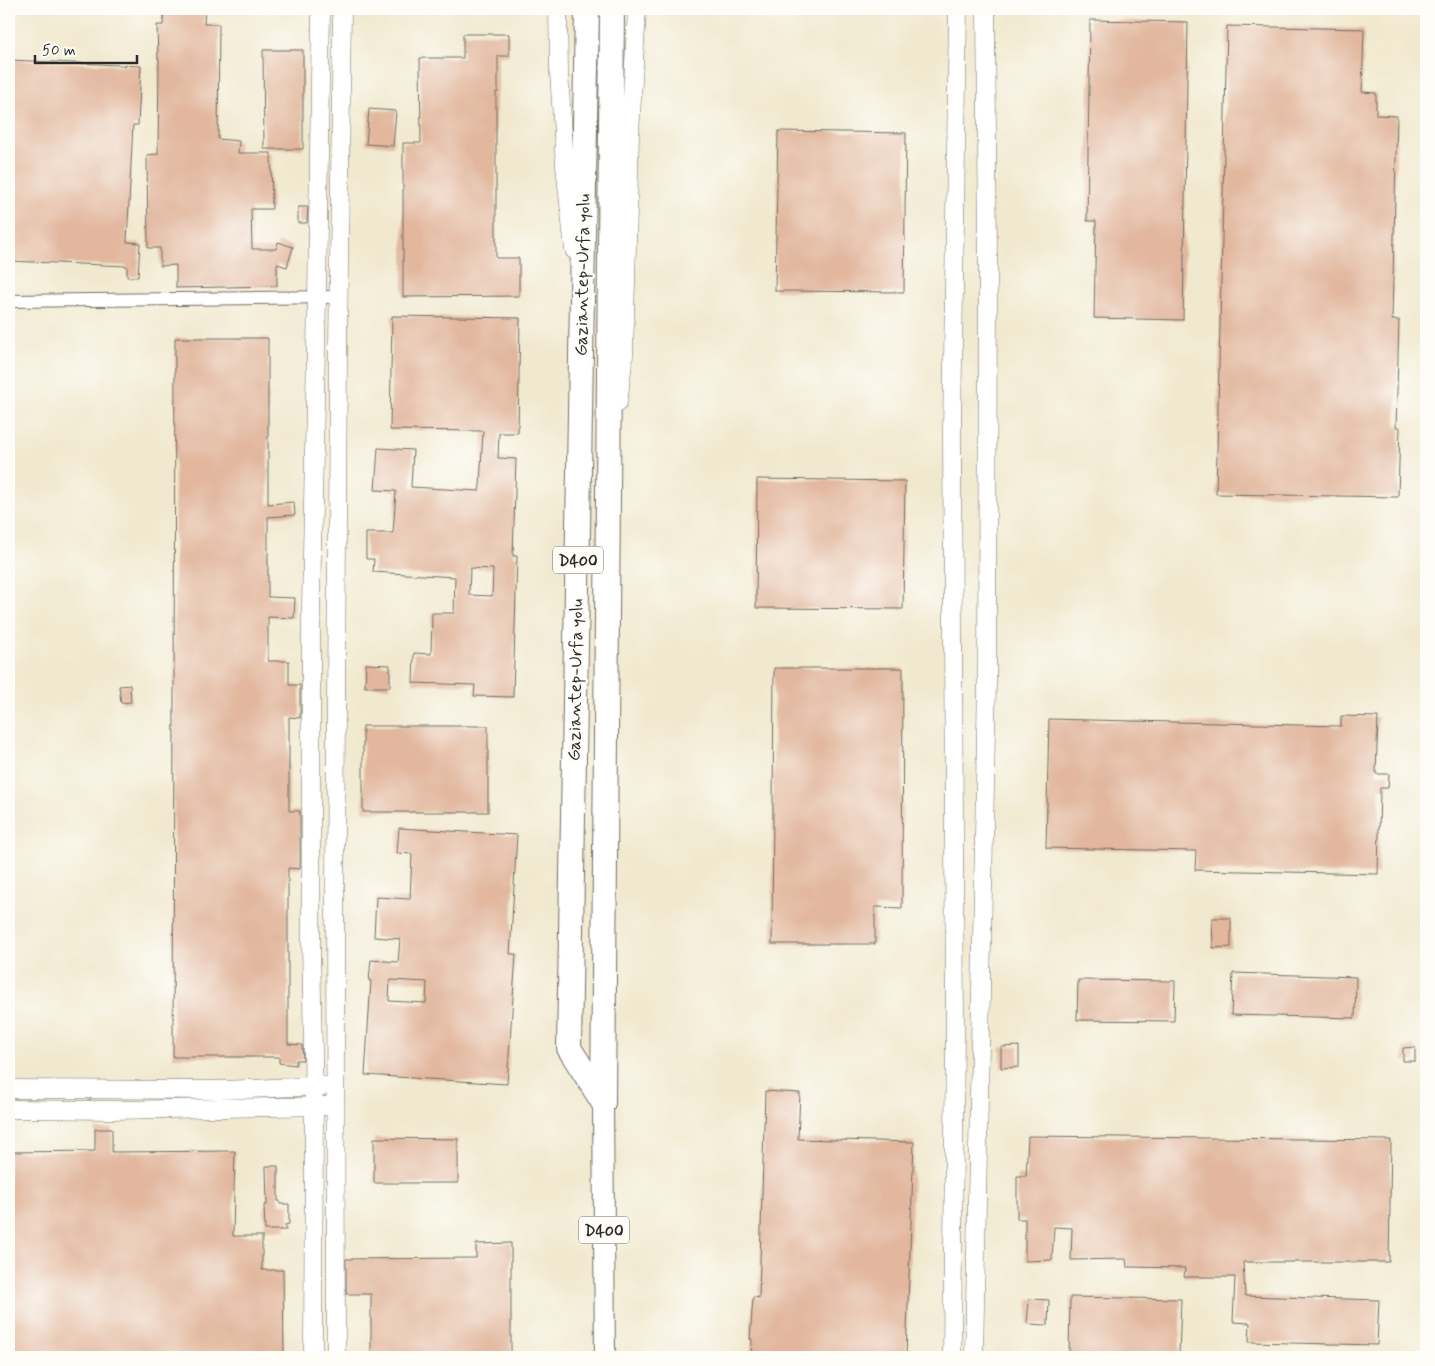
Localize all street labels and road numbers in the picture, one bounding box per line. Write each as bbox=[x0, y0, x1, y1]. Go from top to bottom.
street label: Gaziantep-Urfa yolu bbox=[570, 194, 596, 356]
road number: D400 bbox=[553, 546, 603, 574]
street label: Gaziantep-Urfa yolu bbox=[563, 599, 589, 761]
road number: D400 bbox=[579, 1216, 629, 1244]

